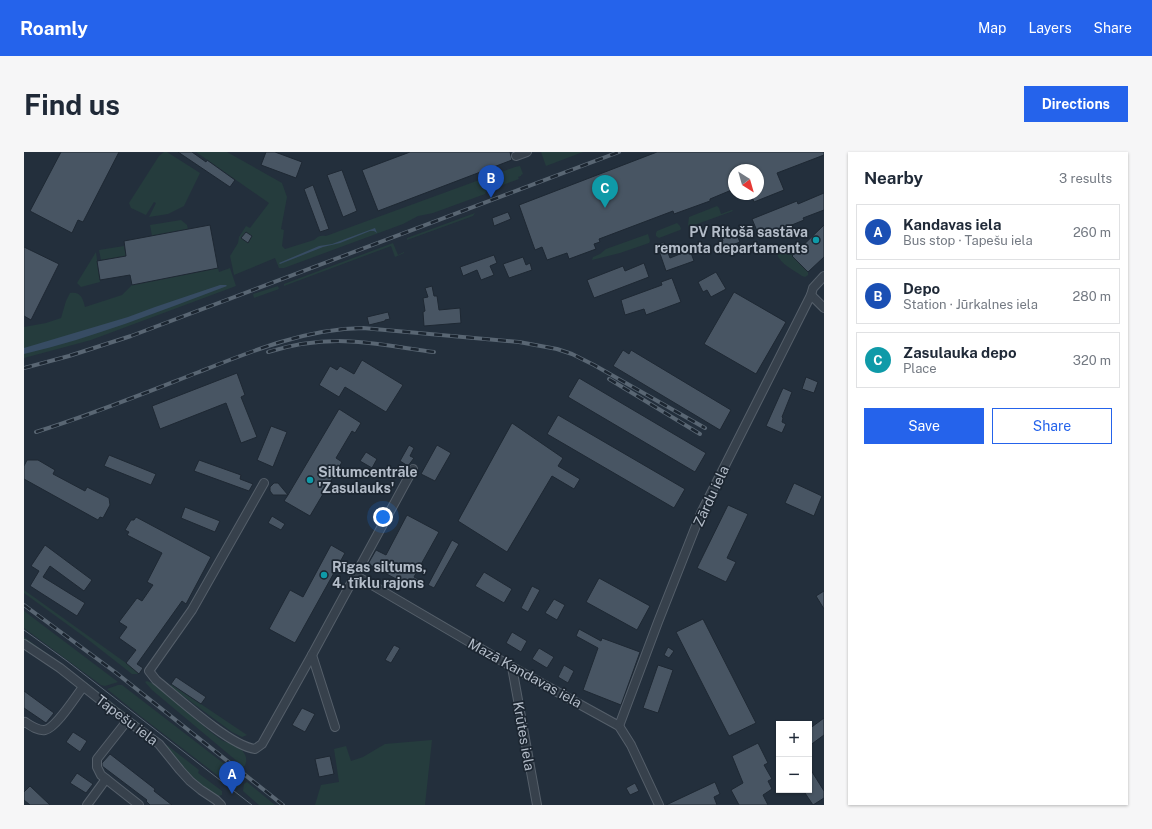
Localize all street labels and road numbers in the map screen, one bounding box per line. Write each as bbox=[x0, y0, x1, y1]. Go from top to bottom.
street label: Zārdu iela bbox=[690, 463, 732, 529]
street label: Mazā Kandavas iela bbox=[465, 635, 585, 711]
street label: Tapešu iela bbox=[93, 692, 161, 748]
street label: Krūtes iela bbox=[510, 700, 538, 772]

